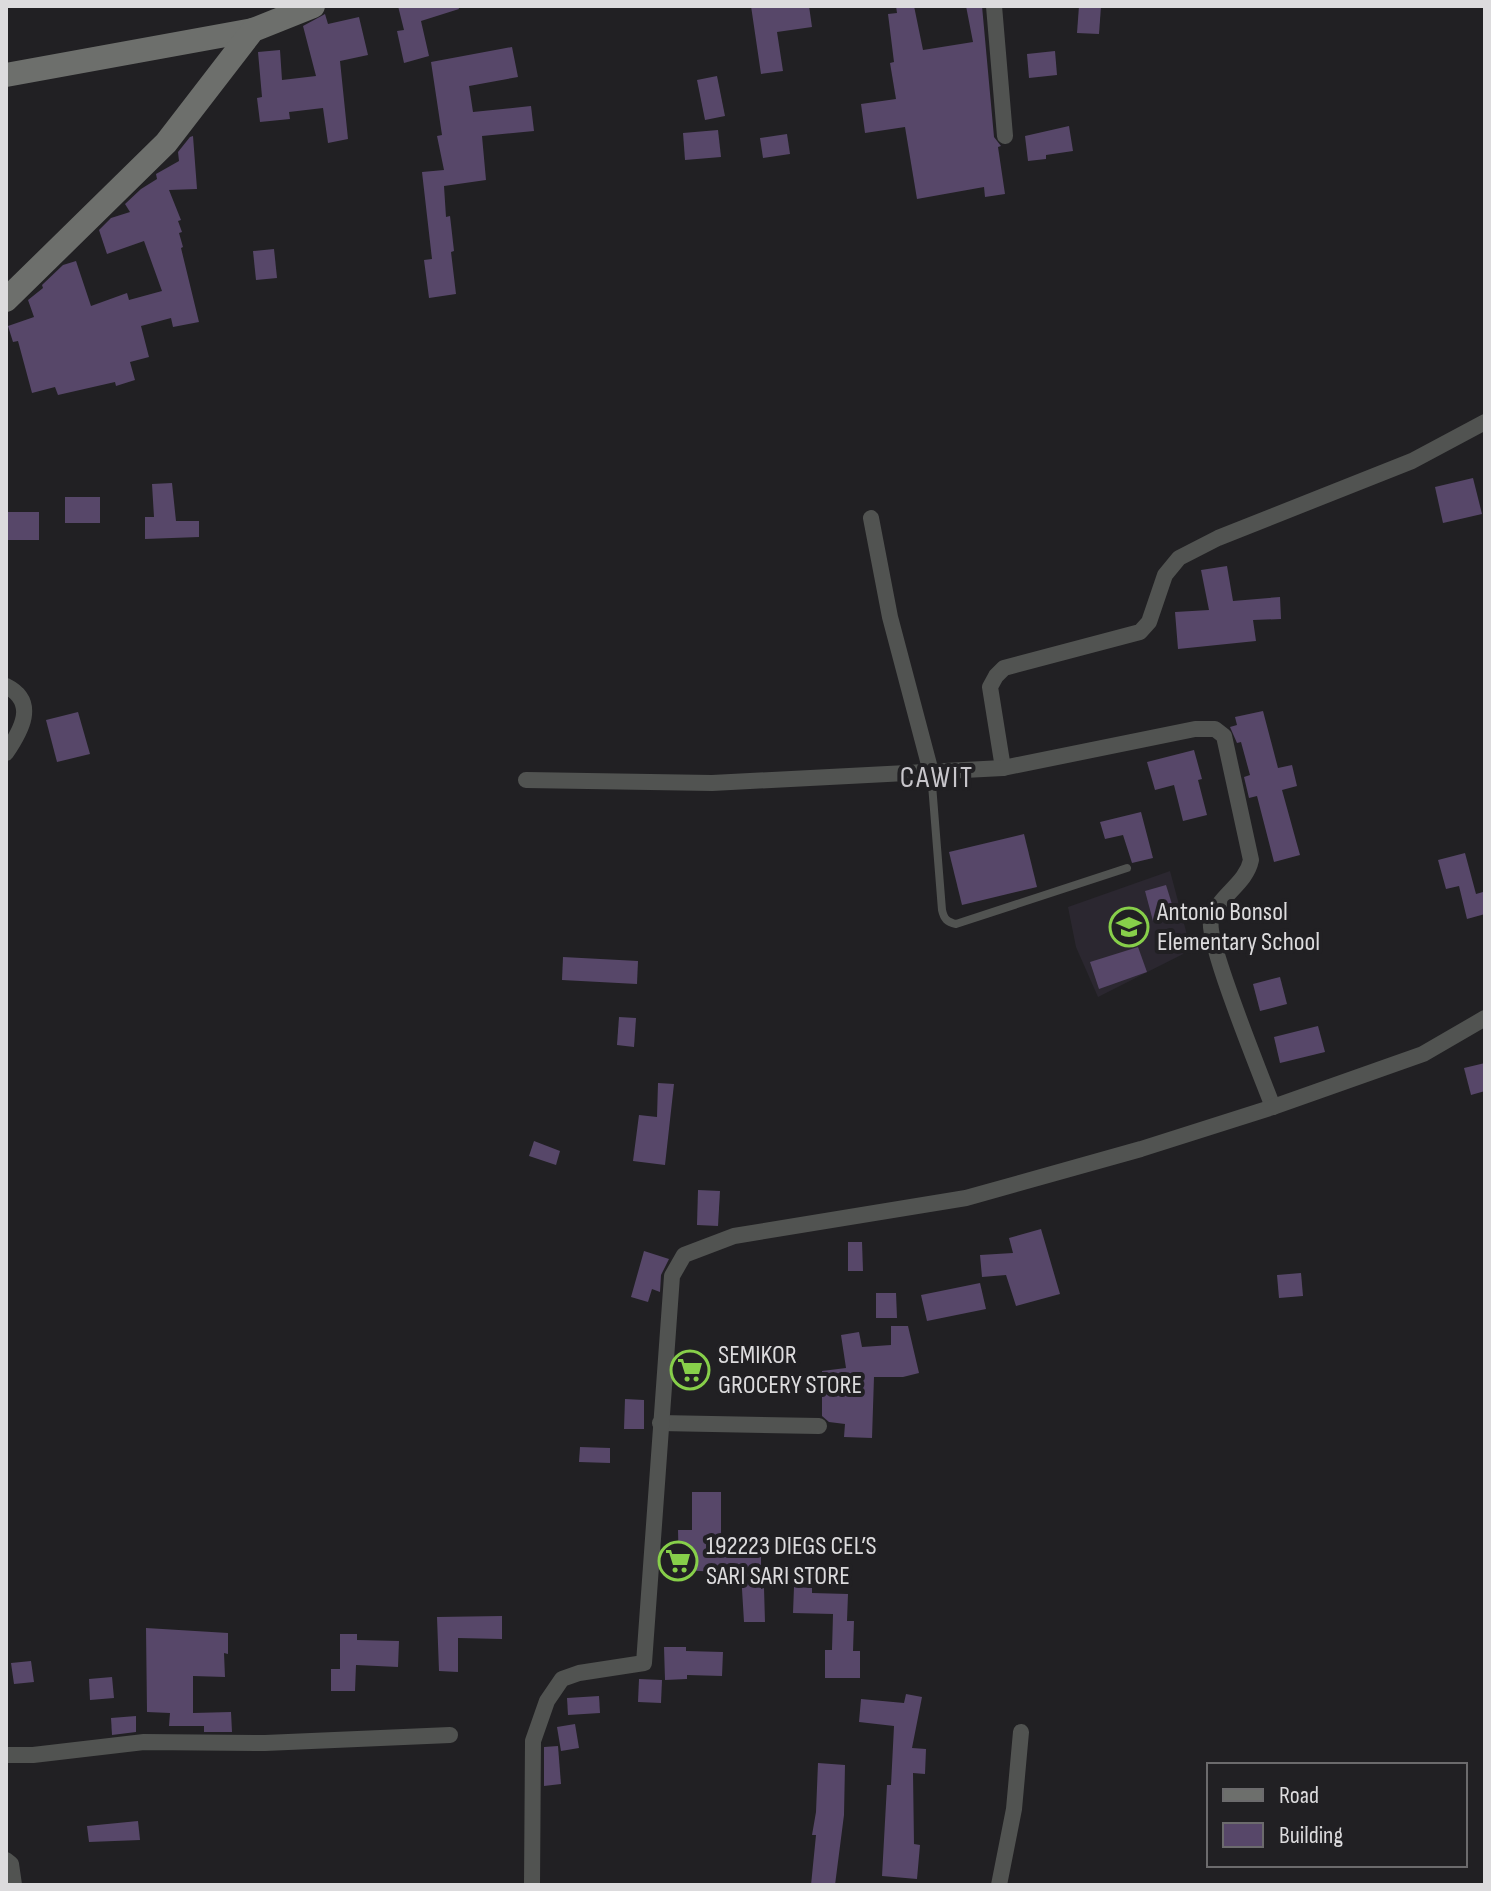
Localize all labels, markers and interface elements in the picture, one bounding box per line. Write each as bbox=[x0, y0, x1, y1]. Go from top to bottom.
district label: CAWIT bbox=[900, 760, 974, 796]
place label: Antonio Bonsol Elementary School bbox=[1156, 897, 1320, 958]
school or university icon: Antonio Bonsol Elementary School bbox=[1108, 906, 1150, 948]
place label: SEMIKOR GROCERY STORE bbox=[718, 1340, 862, 1401]
supermarket icon: SEMIKOR GROCERY STORE bbox=[669, 1349, 711, 1391]
place label: 192223 DIEGS CEL’S SARI SARI STORE bbox=[706, 1531, 877, 1592]
supermarket icon: 192223 DIEGS CEL’S SARI SARI STORE bbox=[657, 1540, 699, 1582]
legend bbox=[1207, 1763, 1467, 1867]
text: Road bbox=[1279, 1781, 1319, 1810]
text: Building bbox=[1279, 1821, 1343, 1850]

